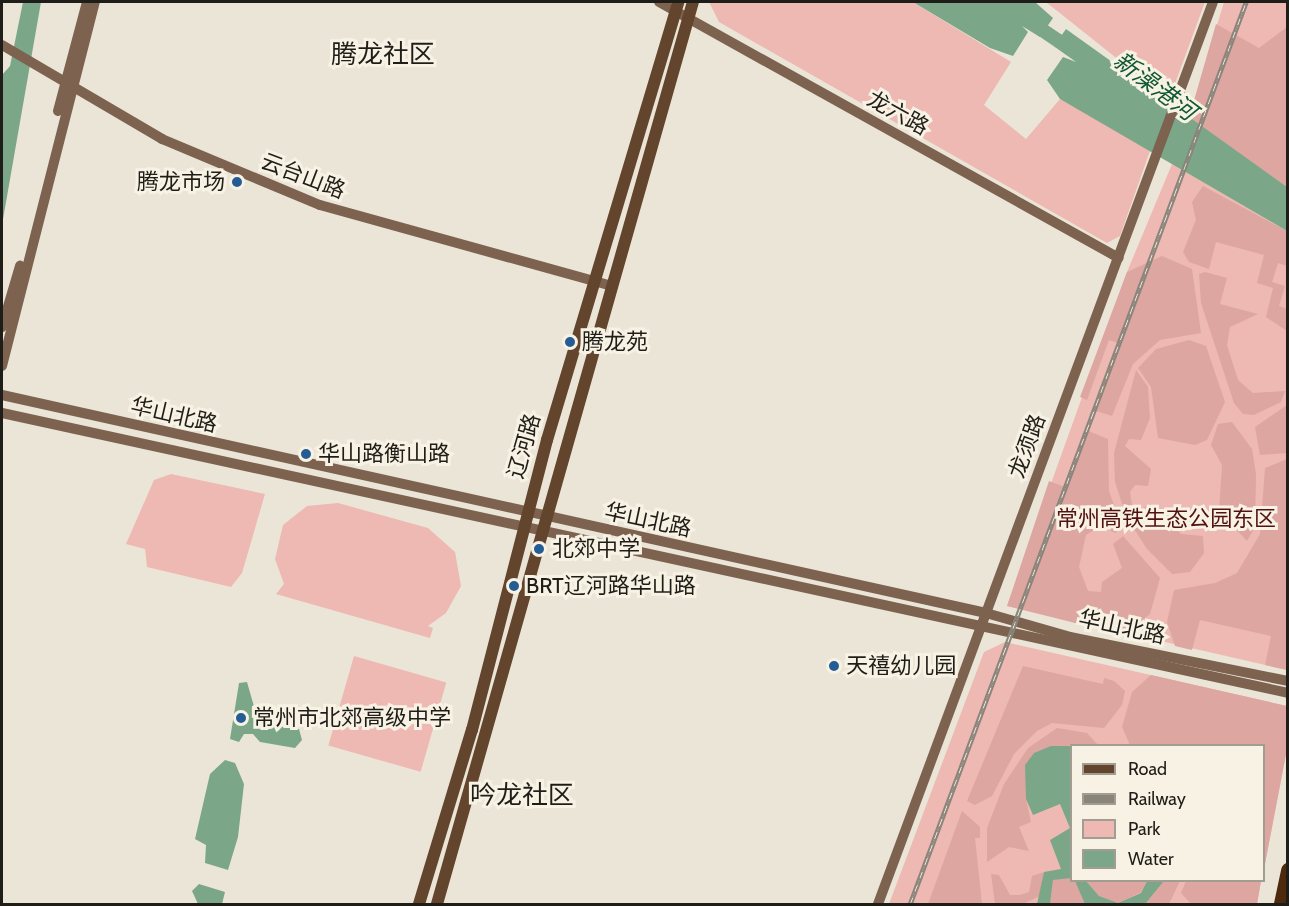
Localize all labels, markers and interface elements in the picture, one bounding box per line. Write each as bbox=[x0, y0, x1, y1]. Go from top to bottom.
district label: 腾龙社区 bbox=[331, 39, 435, 71]
water label: 新澡港河 bbox=[1108, 46, 1202, 126]
street label: 龙六路 bbox=[863, 85, 933, 141]
street label: 云台山路 bbox=[257, 148, 349, 204]
place label: 腾龙市场 bbox=[137, 169, 225, 195]
marker: 腾龙市场 bbox=[230, 175, 244, 189]
place label: 腾龙苑 bbox=[582, 329, 648, 355]
marker: 腾龙苑 bbox=[563, 335, 577, 349]
street label: 华山北路 bbox=[128, 392, 220, 438]
street label: 龙须路 bbox=[1003, 410, 1051, 482]
street label: 辽河路 bbox=[502, 411, 546, 481]
place label: 华山路衡山路 bbox=[318, 441, 450, 467]
marker: 华山路衡山路 bbox=[299, 447, 313, 461]
street label: 华山北路 bbox=[602, 498, 694, 542]
park label: 常州高铁生态公园东区 bbox=[1056, 506, 1276, 532]
place label: 北郊中学 bbox=[552, 536, 640, 562]
marker: 北郊中学 bbox=[530, 540, 548, 558]
place label: BRT辽河路华山路 bbox=[526, 573, 696, 599]
marker: BRT辽河路华山路 bbox=[507, 579, 521, 593]
street label: 华山北路 bbox=[1076, 605, 1168, 649]
place label: 天禧幼儿园 bbox=[846, 653, 956, 679]
marker: 天禧幼儿园 bbox=[827, 659, 841, 673]
place label: 常州市北郊高级中学 bbox=[253, 705, 451, 731]
marker: 常州市北郊高级中学 bbox=[234, 711, 248, 725]
legend bbox=[1070, 744, 1265, 882]
text: Road bbox=[1128, 758, 1167, 780]
district label: 吟龙社区 bbox=[470, 780, 574, 812]
text: Railway bbox=[1128, 788, 1186, 810]
text: Park bbox=[1128, 818, 1160, 840]
text: Water bbox=[1128, 848, 1174, 870]

